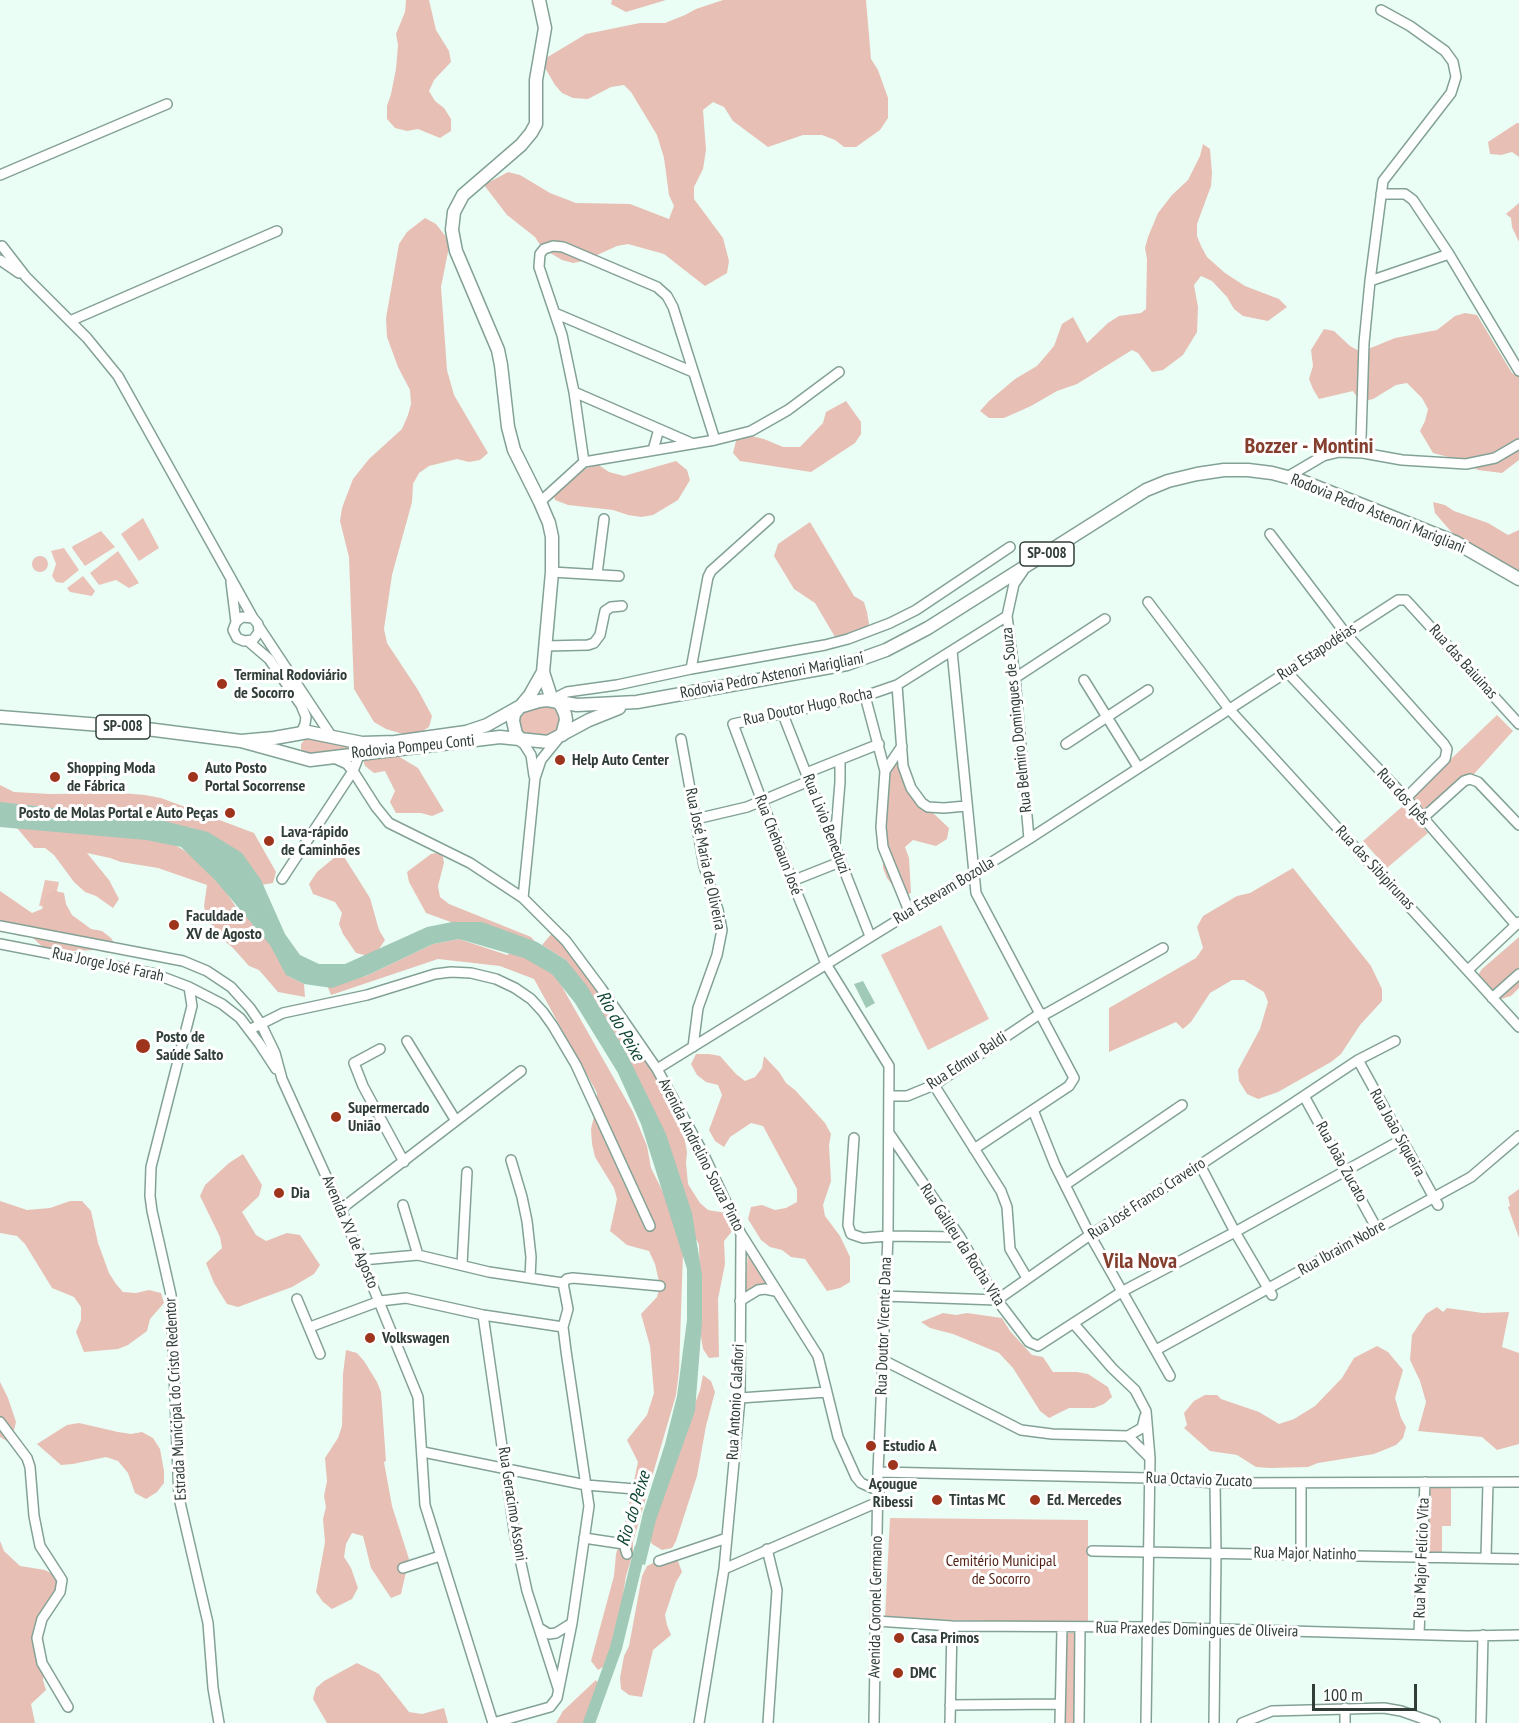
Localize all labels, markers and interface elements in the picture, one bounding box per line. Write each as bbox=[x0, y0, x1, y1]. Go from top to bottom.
district label: Bozzer - Montini bbox=[1244, 434, 1374, 460]
street label: Rodovia Pedro Astenori Marigliani bbox=[1288, 470, 1468, 558]
road number: SP-008 bbox=[1020, 542, 1074, 566]
street label: Rua Estapodéias bbox=[1274, 619, 1360, 685]
street label: Rua das Baiuinas bbox=[1425, 621, 1501, 703]
street label: Rua Belmiro Domingues de Souza bbox=[998, 626, 1036, 814]
street label: Rodovia Pedro Astenori Marigliani bbox=[679, 649, 865, 703]
place label: Terminal Rodoviário de Socorro bbox=[234, 665, 347, 703]
marker: Terminal Rodoviário de Socorro bbox=[215, 677, 229, 691]
street label: Rua Doutor Hugo Rocha bbox=[742, 684, 874, 730]
road number: SP-008 bbox=[96, 715, 150, 739]
street label: Rodovia Pompeu Conti bbox=[350, 731, 476, 763]
place label: Help Auto Center bbox=[572, 750, 669, 770]
marker: Help Auto Center bbox=[553, 753, 567, 767]
place label: Shopping Moda de Fábrica bbox=[67, 758, 155, 796]
place label: Auto Posto Portal Socorrense bbox=[205, 758, 305, 796]
street label: Rua dos Ipês bbox=[1373, 765, 1433, 829]
marker: Shopping Moda de Fábrica bbox=[48, 770, 62, 784]
marker: Auto Posto Portal Socorrense bbox=[186, 770, 200, 784]
street label: Rua Livio Beneduzi bbox=[798, 771, 854, 877]
street label: Rua José Maria de Oliveira bbox=[681, 786, 729, 932]
street label: Rua Chehoaun José bbox=[750, 792, 806, 898]
place label: Posto de Molas Portal e Auto Peças bbox=[19, 803, 218, 823]
marker: Posto de Molas Portal e Auto Peças bbox=[223, 806, 237, 820]
place label: Lava-rápido de Caminhões bbox=[281, 822, 360, 860]
street label: Rua das Sibipirunas bbox=[1331, 822, 1419, 914]
marker: Lava-rápido de Caminhões bbox=[262, 834, 276, 848]
street label: Rua Estevam Bozolla bbox=[890, 853, 998, 929]
place label: Faculdade XV de Agosto bbox=[186, 906, 262, 944]
marker: Faculdade XV de Agosto bbox=[167, 918, 181, 932]
street label: Rua Jorge José Farah bbox=[51, 944, 165, 986]
water label: Rio do Peixe bbox=[591, 987, 649, 1065]
place label: Posto de Saúde Salto bbox=[156, 1027, 223, 1065]
street label: Rua Edmur Baldi bbox=[923, 1028, 1011, 1094]
marker: Posto de Saúde Salto bbox=[134, 1037, 152, 1055]
street label: Avenida Andrelino Souza Pinto bbox=[654, 1075, 748, 1235]
street label: Rua João Siqueira bbox=[1365, 1086, 1429, 1180]
place label: Supermercado União bbox=[348, 1098, 429, 1136]
marker: Supermercado União bbox=[329, 1110, 343, 1124]
street label: Rua João Zucato bbox=[1311, 1118, 1371, 1206]
street label: Rua José Franco Craveiro bbox=[1085, 1154, 1209, 1244]
street label: Avenida XV de Agosto bbox=[318, 1173, 382, 1291]
street label: Rua Galileu da Rocha Vita bbox=[915, 1180, 1009, 1310]
place label: Dia bbox=[291, 1183, 310, 1203]
marker: Dia bbox=[272, 1186, 286, 1200]
street label: Rua Ibraim Nobre bbox=[1295, 1216, 1389, 1280]
district label: Vila Nova bbox=[1103, 1249, 1177, 1275]
street label: Rua Doutor Vicente Dana bbox=[872, 1257, 896, 1395]
street label: Estrada Municipal do Cristo Redentor bbox=[161, 1297, 191, 1501]
place label: Volkswagen bbox=[382, 1328, 450, 1348]
marker: Volkswagen bbox=[363, 1331, 377, 1345]
street label: Rua Antonio Calafiori bbox=[723, 1343, 749, 1461]
place label: Estudio A bbox=[883, 1436, 936, 1456]
marker: Estudio A bbox=[864, 1439, 878, 1453]
street label: Rua Geracimo Assoni bbox=[493, 1446, 531, 1562]
marker: Açougue Ribessi bbox=[886, 1458, 900, 1472]
water label: Rio do Peixe bbox=[612, 1469, 656, 1549]
street label: Rua Octavio Zucato bbox=[1145, 1469, 1253, 1491]
place label: Açougue Ribessi bbox=[869, 1474, 917, 1512]
place label: Tintas MC bbox=[949, 1490, 1005, 1510]
place label: Ed. Mercedes bbox=[1047, 1490, 1122, 1510]
marker: Tintas MC bbox=[930, 1493, 944, 1507]
marker: Ed. Mercedes bbox=[1028, 1493, 1042, 1507]
street label: Rua Major Felício Vita bbox=[1410, 1497, 1434, 1619]
street label: Avenida Coronel Germano bbox=[865, 1536, 887, 1678]
street label: Rua Major Natinho bbox=[1253, 1544, 1357, 1564]
park label: Cemitério Municipal de Socorro bbox=[946, 1551, 1056, 1589]
street label: Rua Praxedes Domingues de Oliveira bbox=[1096, 1619, 1298, 1641]
place label: Casa Primos bbox=[911, 1628, 979, 1648]
marker: Casa Primos bbox=[892, 1631, 906, 1645]
place label: DMC bbox=[910, 1663, 936, 1683]
marker: DMC bbox=[891, 1666, 905, 1680]
scale bar bbox=[1315, 1672, 1420, 1710]
text: 100 m bbox=[1323, 1683, 1363, 1706]

